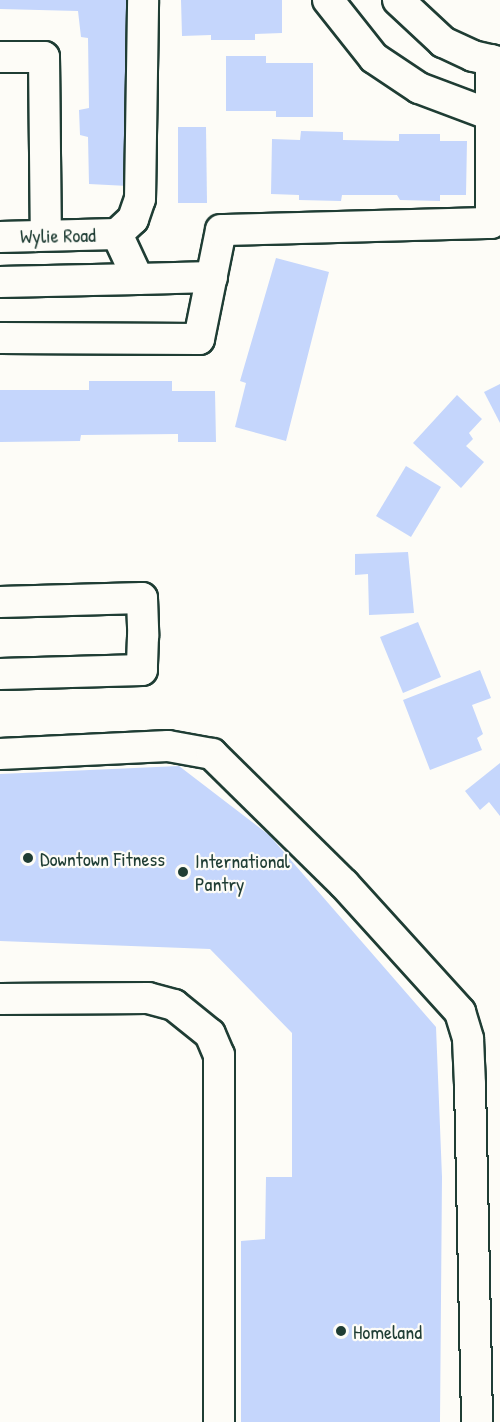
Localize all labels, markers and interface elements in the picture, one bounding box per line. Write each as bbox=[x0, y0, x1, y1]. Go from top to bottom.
street label: Wylie Road bbox=[20, 222, 96, 248]
place label: Downtown Fitness bbox=[40, 846, 165, 870]
place label: International Pantry bbox=[195, 849, 290, 896]
marker: Downtown Fitness bbox=[21, 851, 35, 865]
marker: International Pantry bbox=[176, 865, 190, 879]
place label: Homeland bbox=[353, 1319, 422, 1343]
marker: Homeland bbox=[334, 1324, 348, 1338]

